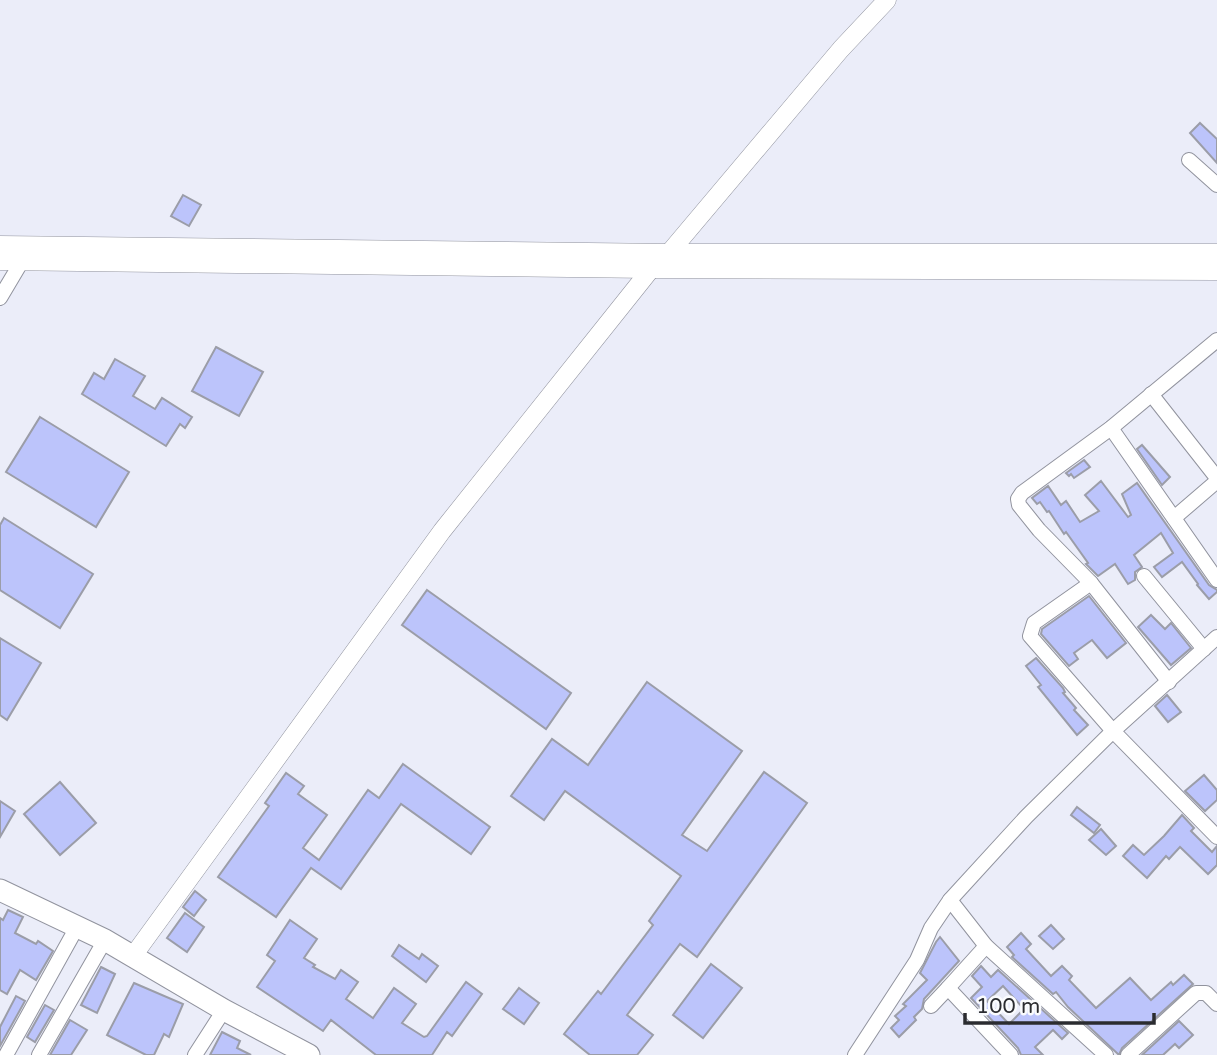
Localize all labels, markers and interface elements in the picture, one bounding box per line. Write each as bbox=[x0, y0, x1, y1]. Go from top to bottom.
scale bar bbox=[965, 982, 1154, 1026]
text: 100 m bbox=[976, 994, 1040, 1019]

